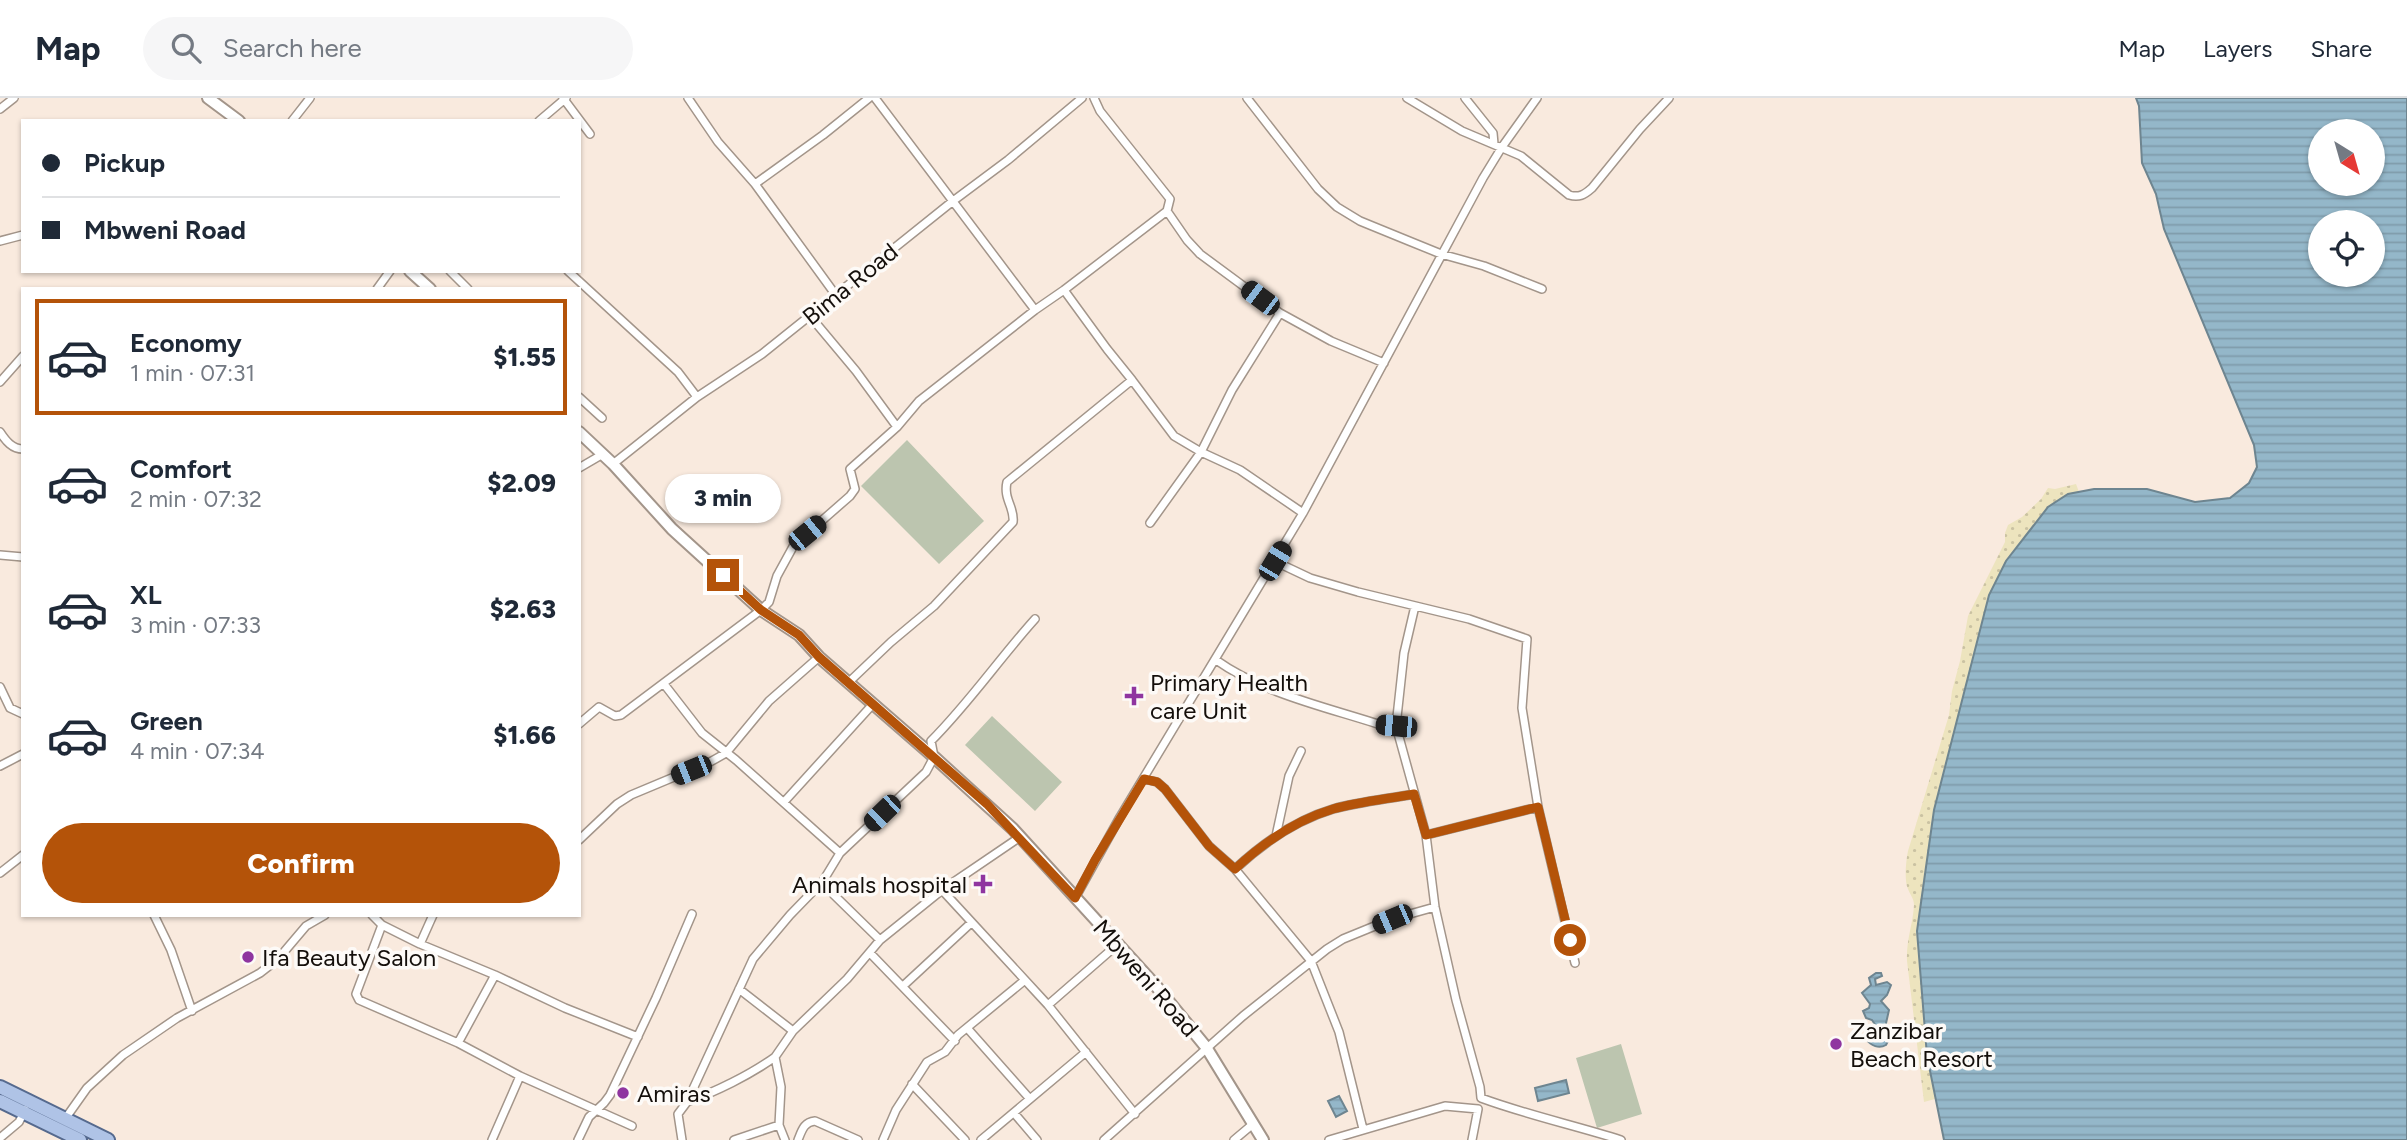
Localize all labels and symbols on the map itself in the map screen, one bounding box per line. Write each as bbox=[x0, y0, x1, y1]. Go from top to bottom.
north arrow bbox=[2308, 119, 2385, 196]
street label: Bima Road bbox=[797, 237, 903, 331]
car bbox=[1237, 277, 1284, 319]
callout: 3 min bbox=[665, 474, 781, 522]
car bbox=[785, 512, 830, 554]
car bbox=[1256, 538, 1295, 584]
route end bbox=[707, 559, 739, 591]
place label: Primary Health care Unit bbox=[1150, 668, 1308, 725]
marker: Primary Health care Unit bbox=[1124, 686, 1144, 706]
car bbox=[1375, 714, 1418, 738]
car bbox=[668, 752, 715, 788]
car bbox=[860, 791, 905, 835]
place label: Animals hospital bbox=[792, 870, 967, 899]
marker: Animals hospital bbox=[973, 874, 993, 894]
car bbox=[1369, 901, 1416, 937]
street label: Mbweni Road bbox=[1087, 913, 1205, 1043]
route start bbox=[1554, 924, 1586, 956]
place label: Ifa Beauty Salon bbox=[262, 943, 436, 972]
marker: Ifa Beauty Salon bbox=[240, 949, 256, 965]
place label: Zanzibar Beach Resort bbox=[1850, 1016, 1993, 1073]
marker: Zanzibar Beach Resort bbox=[1828, 1036, 1844, 1052]
place label: Amiras bbox=[637, 1079, 711, 1108]
marker: Amiras bbox=[615, 1085, 631, 1101]

